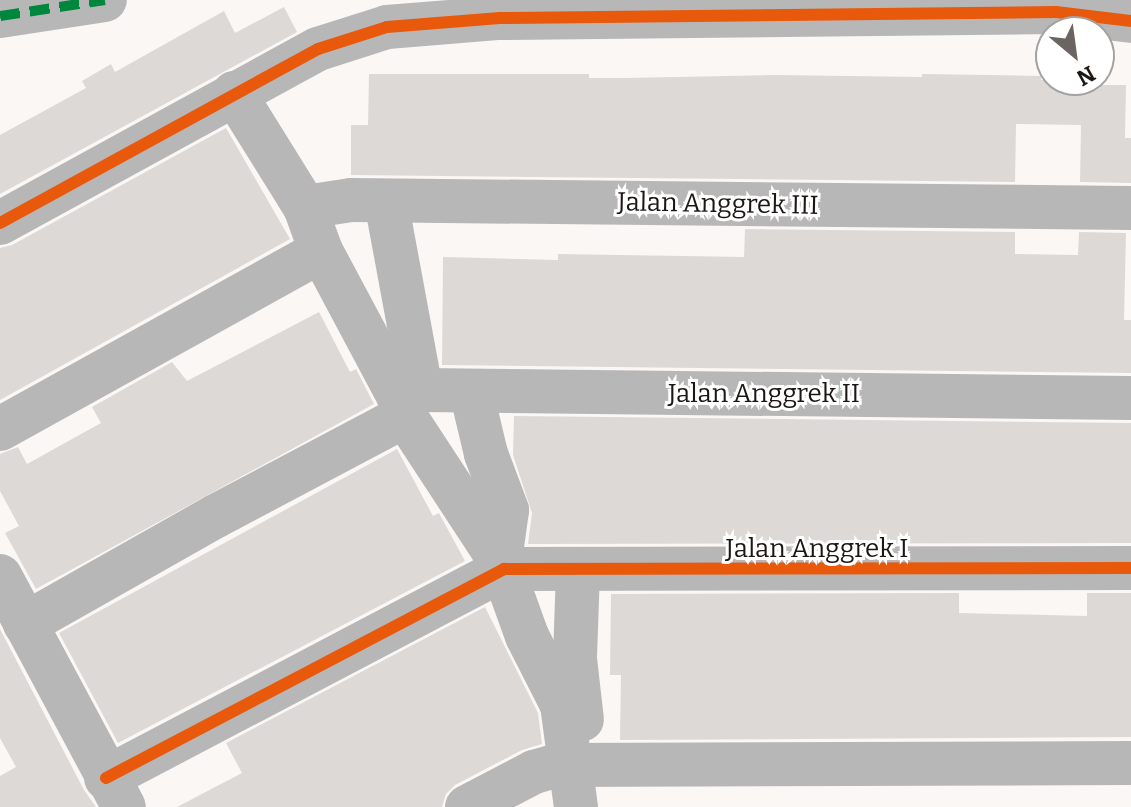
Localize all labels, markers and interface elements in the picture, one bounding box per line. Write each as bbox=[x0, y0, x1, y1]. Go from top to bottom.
north arrow bbox=[1035, 16, 1115, 96]
text: N bbox=[1072, 60, 1100, 92]
street label: Jalan Anggrek III bbox=[617, 187, 819, 221]
street label: Jalan Anggrek II bbox=[668, 378, 860, 410]
street label: Jalan Anggrek I bbox=[726, 533, 908, 565]

